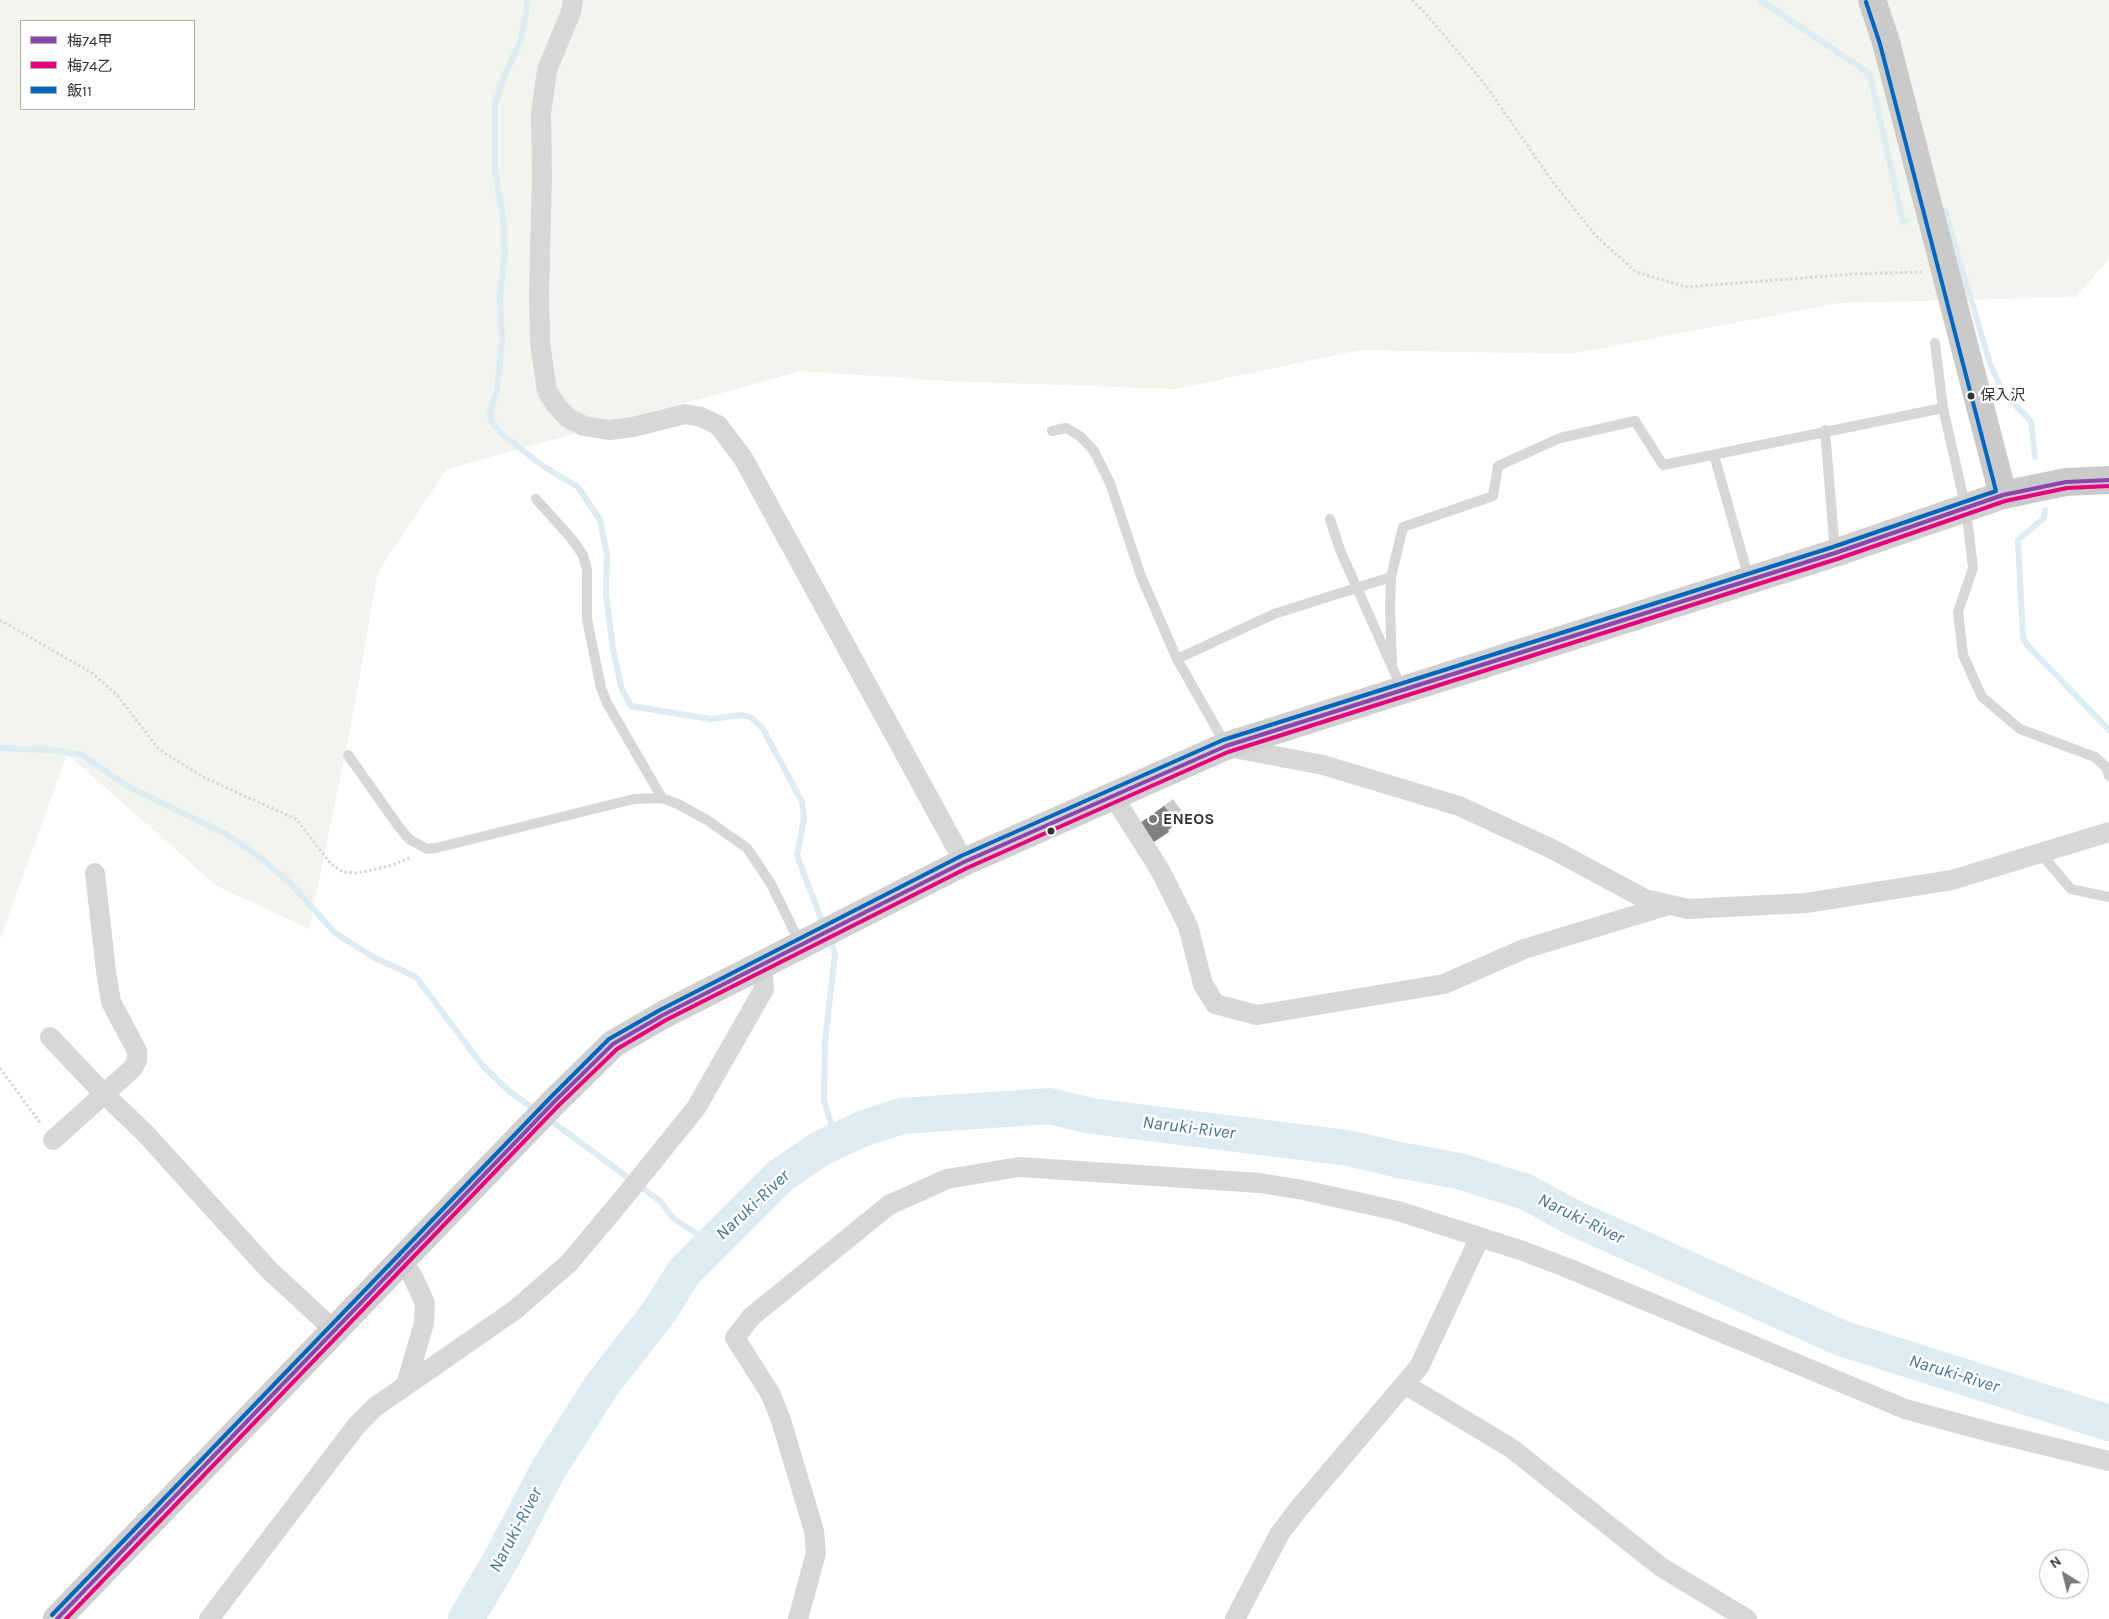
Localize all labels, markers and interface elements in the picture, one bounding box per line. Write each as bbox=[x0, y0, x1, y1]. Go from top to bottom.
legend bbox=[20, 20, 195, 110]
text: 梅74甲 bbox=[67, 32, 112, 50]
text: 梅74乙 bbox=[67, 57, 112, 75]
text: 飯11 bbox=[67, 82, 92, 100]
place label: 保入沢 bbox=[1980, 387, 2025, 405]
marker: 保入沢 bbox=[1966, 391, 1976, 401]
place label: ENEOS bbox=[1163, 809, 1214, 829]
marker: ENEOS bbox=[1147, 813, 1159, 825]
unlabelled marker bbox=[1046, 826, 1056, 836]
water label: Naruki-River bbox=[1141, 1112, 1237, 1144]
water label: Naruki-River bbox=[712, 1165, 794, 1245]
water label: Naruki-River bbox=[1534, 1189, 1628, 1249]
water label: Naruki-River bbox=[1906, 1350, 2002, 1398]
water label: Naruki-River bbox=[485, 1484, 547, 1576]
north arrow bbox=[2039, 1549, 2089, 1599]
text: N bbox=[2046, 1552, 2065, 1572]

